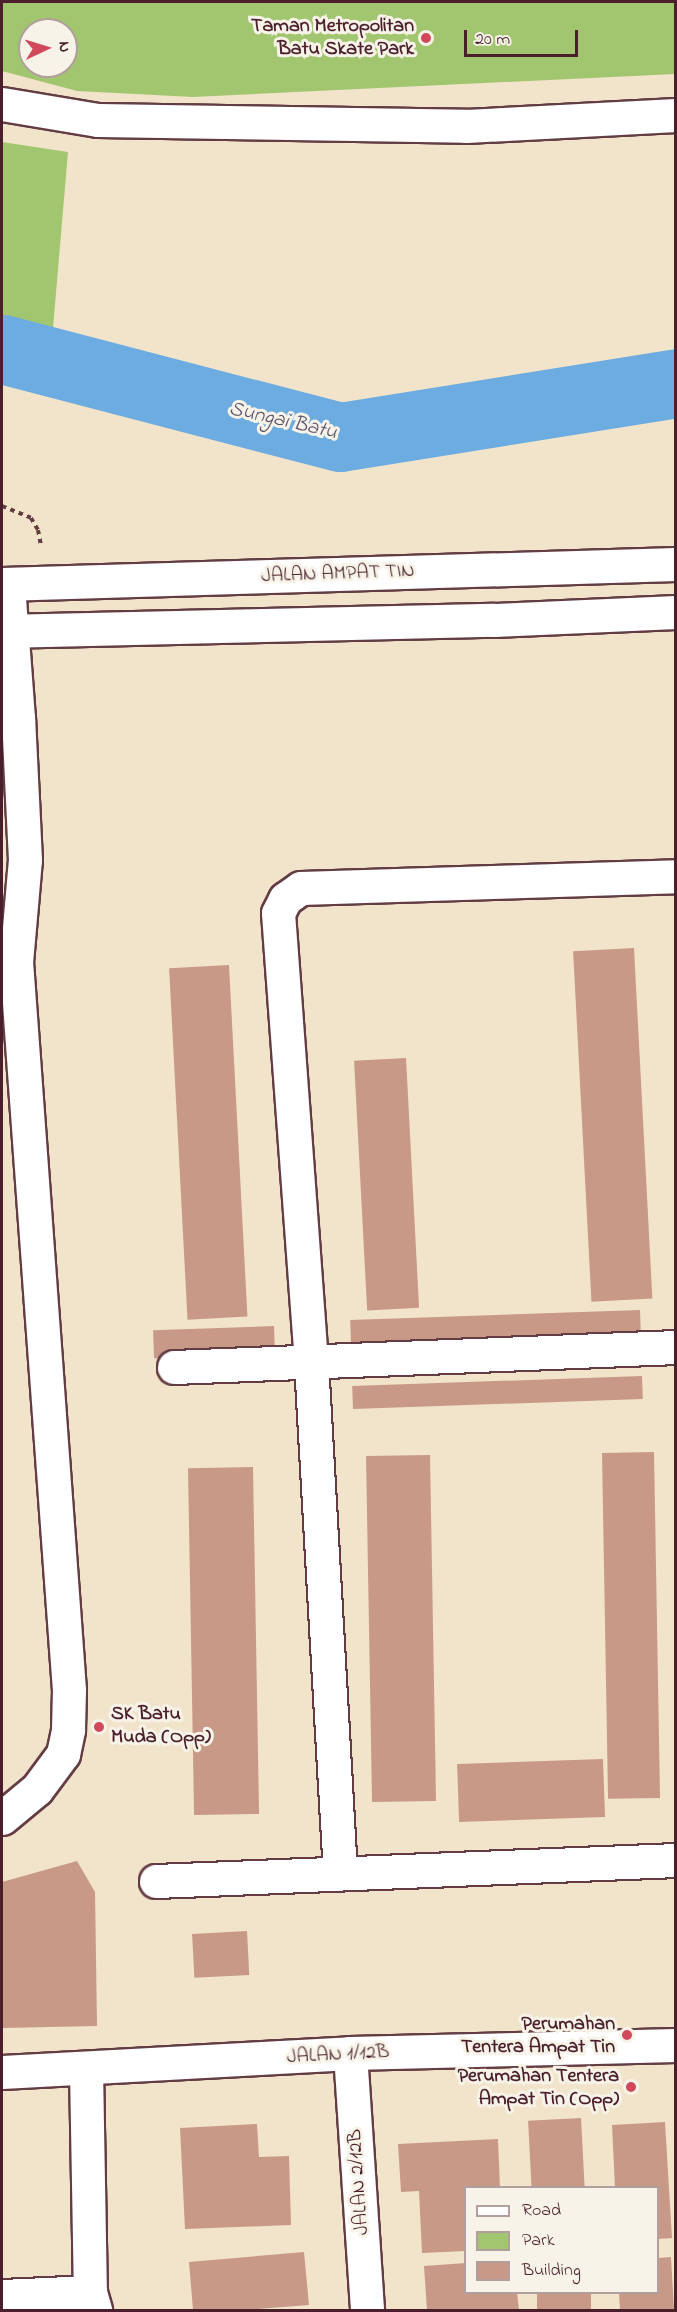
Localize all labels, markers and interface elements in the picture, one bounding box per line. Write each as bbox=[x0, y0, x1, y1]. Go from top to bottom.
place label: Taman Metropolitan Batu Skate Park bbox=[251, 14, 414, 61]
north arrow bbox=[18, 18, 78, 78]
scale bar bbox=[467, 18, 581, 56]
text: 20 m bbox=[475, 27, 510, 53]
marker: Taman Metropolitan Batu Skate Park bbox=[419, 31, 433, 45]
text: N bbox=[52, 41, 76, 53]
water label: Sungai Batu bbox=[227, 396, 339, 446]
street label: JALAN AMPAT TIN bbox=[261, 559, 415, 589]
place label: SK Batu Muda (Opp) bbox=[111, 1703, 211, 1750]
marker: SK Batu Muda (Opp) bbox=[92, 1720, 106, 1734]
place label: Perumahan Tentera Ampat Tin bbox=[461, 2012, 615, 2059]
marker: Perumahan Tentera Ampat Tin bbox=[620, 2028, 634, 2042]
street label: JALAN 1/12B bbox=[286, 2040, 390, 2070]
place label: Perumahan Tentera Ampat Tin (Opp) bbox=[458, 2064, 619, 2111]
marker: Perumahan Tentera Ampat Tin (Opp) bbox=[624, 2080, 638, 2094]
street label: JALAN 2/12B bbox=[343, 2128, 375, 2236]
legend bbox=[464, 2186, 659, 2294]
text: Road bbox=[522, 2198, 561, 2224]
text: Park bbox=[522, 2228, 555, 2254]
text: Building bbox=[522, 2258, 581, 2284]

